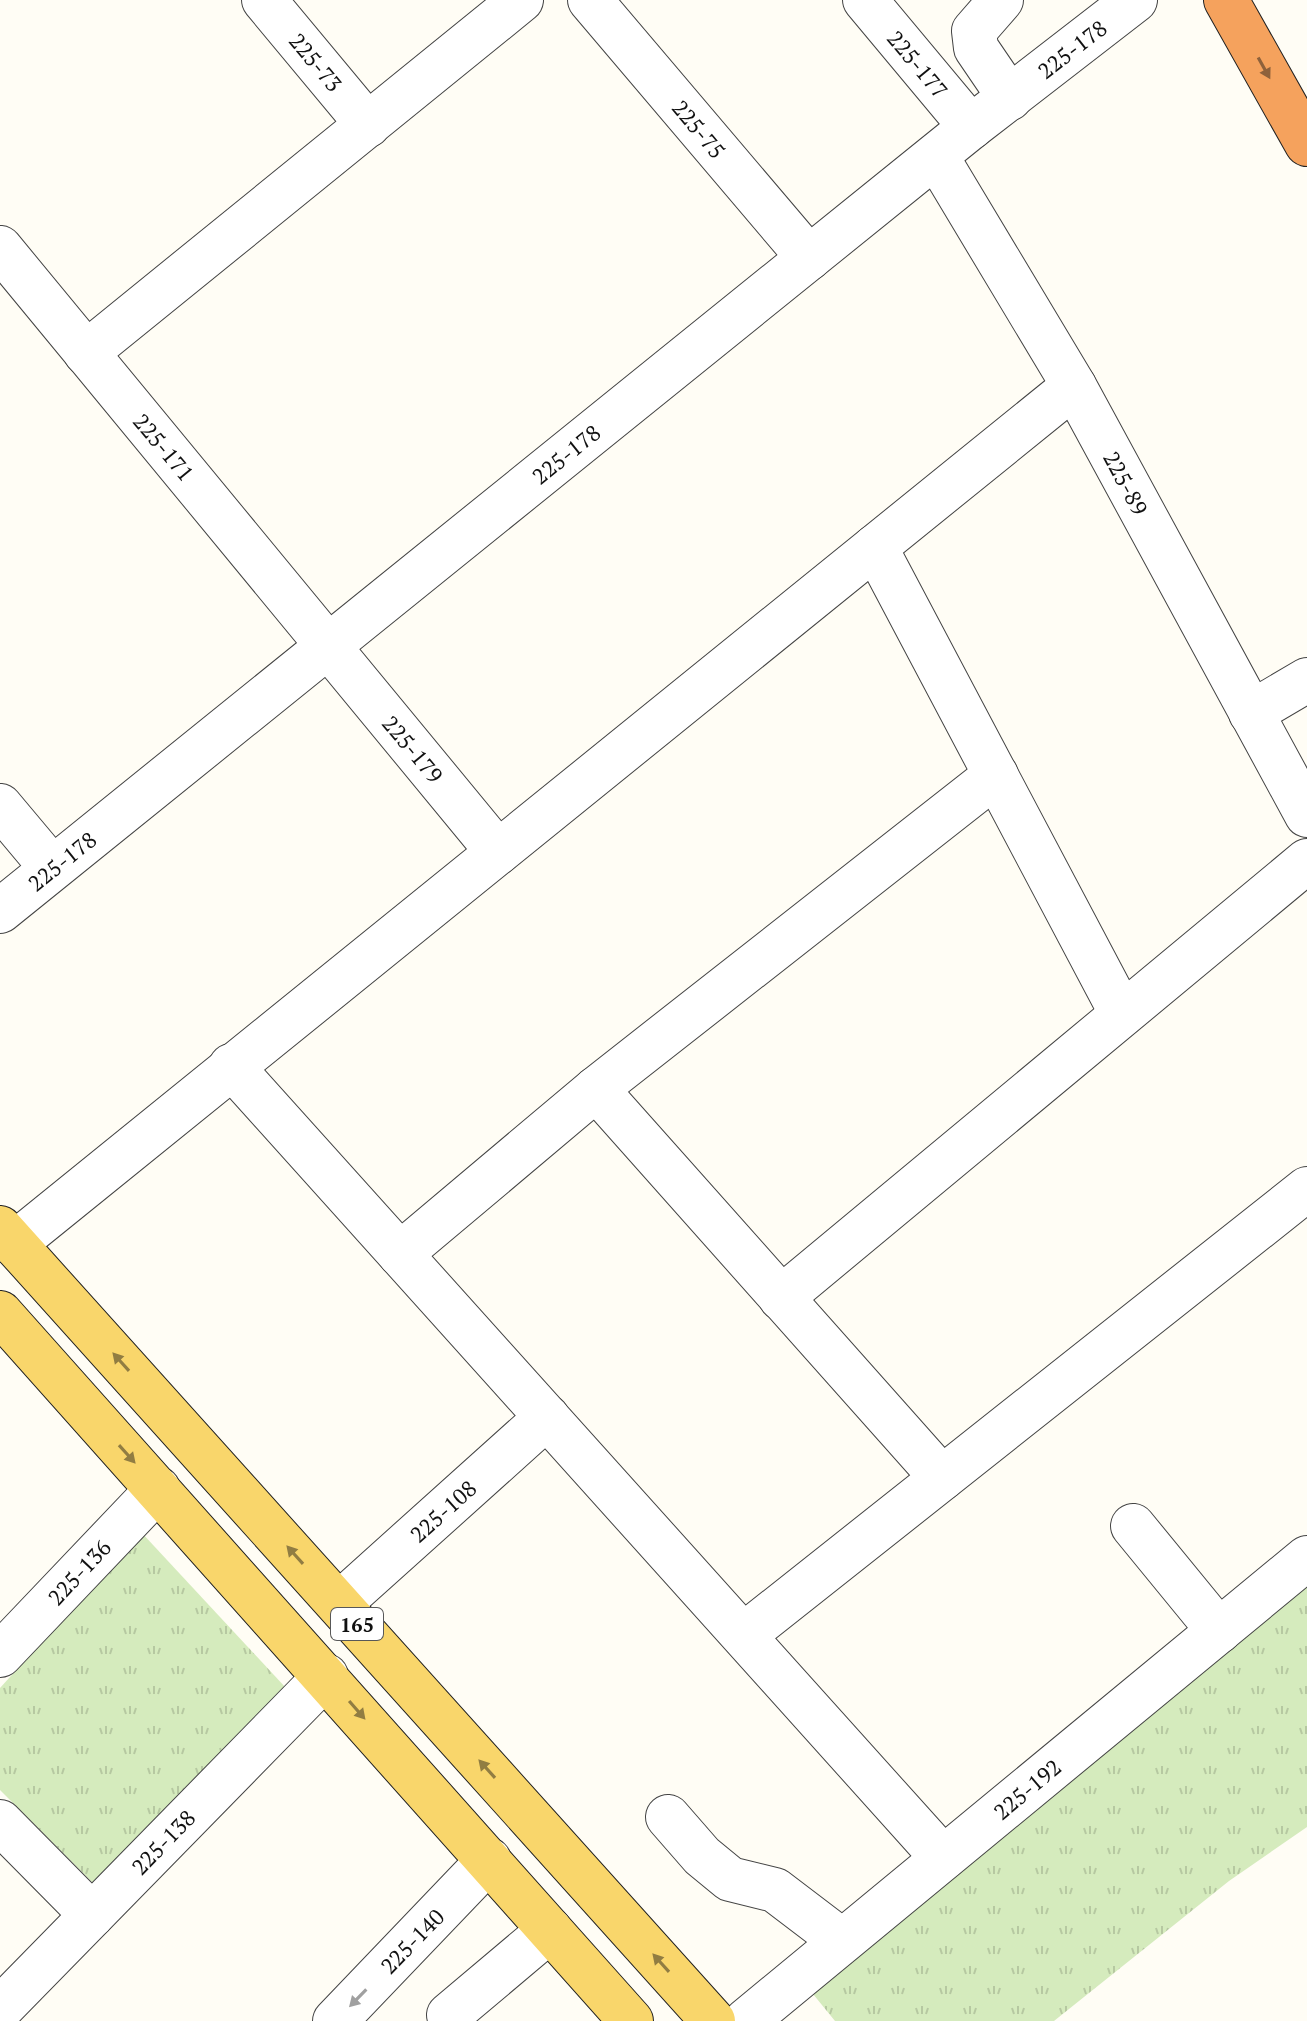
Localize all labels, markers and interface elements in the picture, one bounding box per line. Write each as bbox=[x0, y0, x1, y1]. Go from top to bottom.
street label: 225-178 bbox=[1032, 13, 1112, 85]
street label: 225-177 bbox=[881, 24, 955, 104]
street label: 225-73 bbox=[283, 27, 349, 97]
one-way arrow bbox=[1257, 57, 1271, 79]
street label: 225-75 bbox=[666, 94, 732, 164]
street label: 225-171 bbox=[127, 407, 201, 487]
street label: 225-178 bbox=[526, 418, 606, 490]
street label: 225-89 bbox=[1097, 446, 1155, 520]
street label: 225-179 bbox=[376, 709, 450, 789]
street label: 225-178 bbox=[22, 825, 102, 897]
one-way arrow bbox=[112, 1353, 130, 1372]
one-way arrow bbox=[118, 1444, 136, 1464]
street label: 225-108 bbox=[404, 1474, 482, 1548]
street label: 225-136 bbox=[41, 1533, 117, 1611]
one-way arrow bbox=[287, 1546, 304, 1566]
road number: 165 bbox=[331, 1608, 383, 1640]
one-way arrow bbox=[347, 1701, 365, 1720]
street label: 225-192 bbox=[987, 1752, 1067, 1826]
one-way arrow bbox=[479, 1760, 497, 1779]
street label: 225-138 bbox=[125, 1803, 201, 1881]
street label: 225-140 bbox=[374, 1902, 450, 1980]
one-way arrow bbox=[652, 1953, 670, 1973]
one-way arrow bbox=[349, 1988, 367, 2007]

